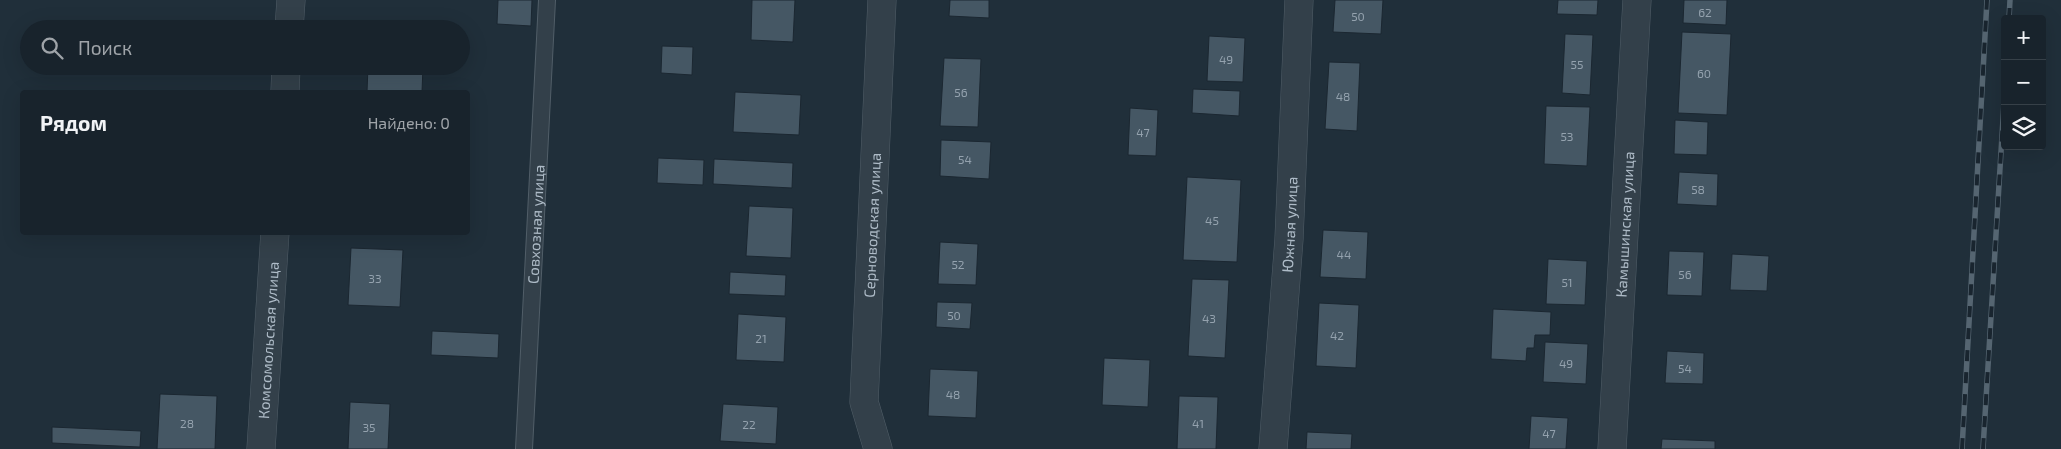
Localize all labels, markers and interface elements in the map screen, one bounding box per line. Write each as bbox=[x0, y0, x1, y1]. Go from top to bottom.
house number: 62 bbox=[1698, 5, 1712, 19]
house number: 50 bbox=[1351, 9, 1365, 23]
map controls bbox=[2001, 15, 2046, 150]
button: + bbox=[2001, 15, 2046, 60]
search box bbox=[20, 20, 470, 75]
icon: search bbox=[38, 34, 66, 62]
text: Поиск bbox=[78, 36, 132, 59]
house number: 49 bbox=[1219, 52, 1233, 66]
house number: 55 bbox=[1571, 57, 1583, 71]
button: − bbox=[2001, 60, 2046, 105]
house number: 60 bbox=[1697, 66, 1711, 80]
house number: 56 bbox=[954, 85, 968, 99]
house number: 48 bbox=[1336, 89, 1350, 103]
button: layers bbox=[2001, 105, 2046, 150]
text: Рядом bbox=[40, 110, 107, 135]
text: Найдено: 0 bbox=[368, 113, 450, 132]
house number: 47 bbox=[1136, 125, 1150, 139]
house number: 53 bbox=[1560, 129, 1574, 143]
street label: Камышинская улица bbox=[1611, 151, 1638, 298]
street label: Серноводская улица bbox=[860, 152, 884, 298]
house number: 54 bbox=[958, 152, 972, 166]
street label: Совхозная улица bbox=[523, 164, 548, 284]
street label: Южная улица bbox=[1277, 176, 1301, 273]
house number: 58 bbox=[1691, 182, 1705, 196]
house number: 45 bbox=[1205, 213, 1219, 227]
house number: 44 bbox=[1337, 247, 1351, 261]
house number: 52 bbox=[951, 257, 965, 271]
street label: Комсомольская улица bbox=[254, 261, 282, 419]
house number: 56 bbox=[1678, 267, 1692, 281]
house number: 33 bbox=[368, 271, 382, 285]
house number: 51 bbox=[1561, 275, 1573, 289]
house number: 50 bbox=[947, 308, 961, 322]
house number: 43 bbox=[1202, 311, 1216, 325]
house number: 42 bbox=[1330, 328, 1344, 342]
house number: 21 bbox=[755, 331, 767, 345]
house number: 49 bbox=[1559, 356, 1573, 370]
house number: 54 bbox=[1678, 361, 1692, 375]
house number: 48 bbox=[946, 387, 960, 401]
house number: 28 bbox=[180, 416, 194, 430]
house number: 41 bbox=[1192, 416, 1204, 430]
house number: 22 bbox=[742, 417, 756, 431]
house number: 35 bbox=[362, 420, 376, 434]
house number: 47 bbox=[1542, 426, 1556, 440]

